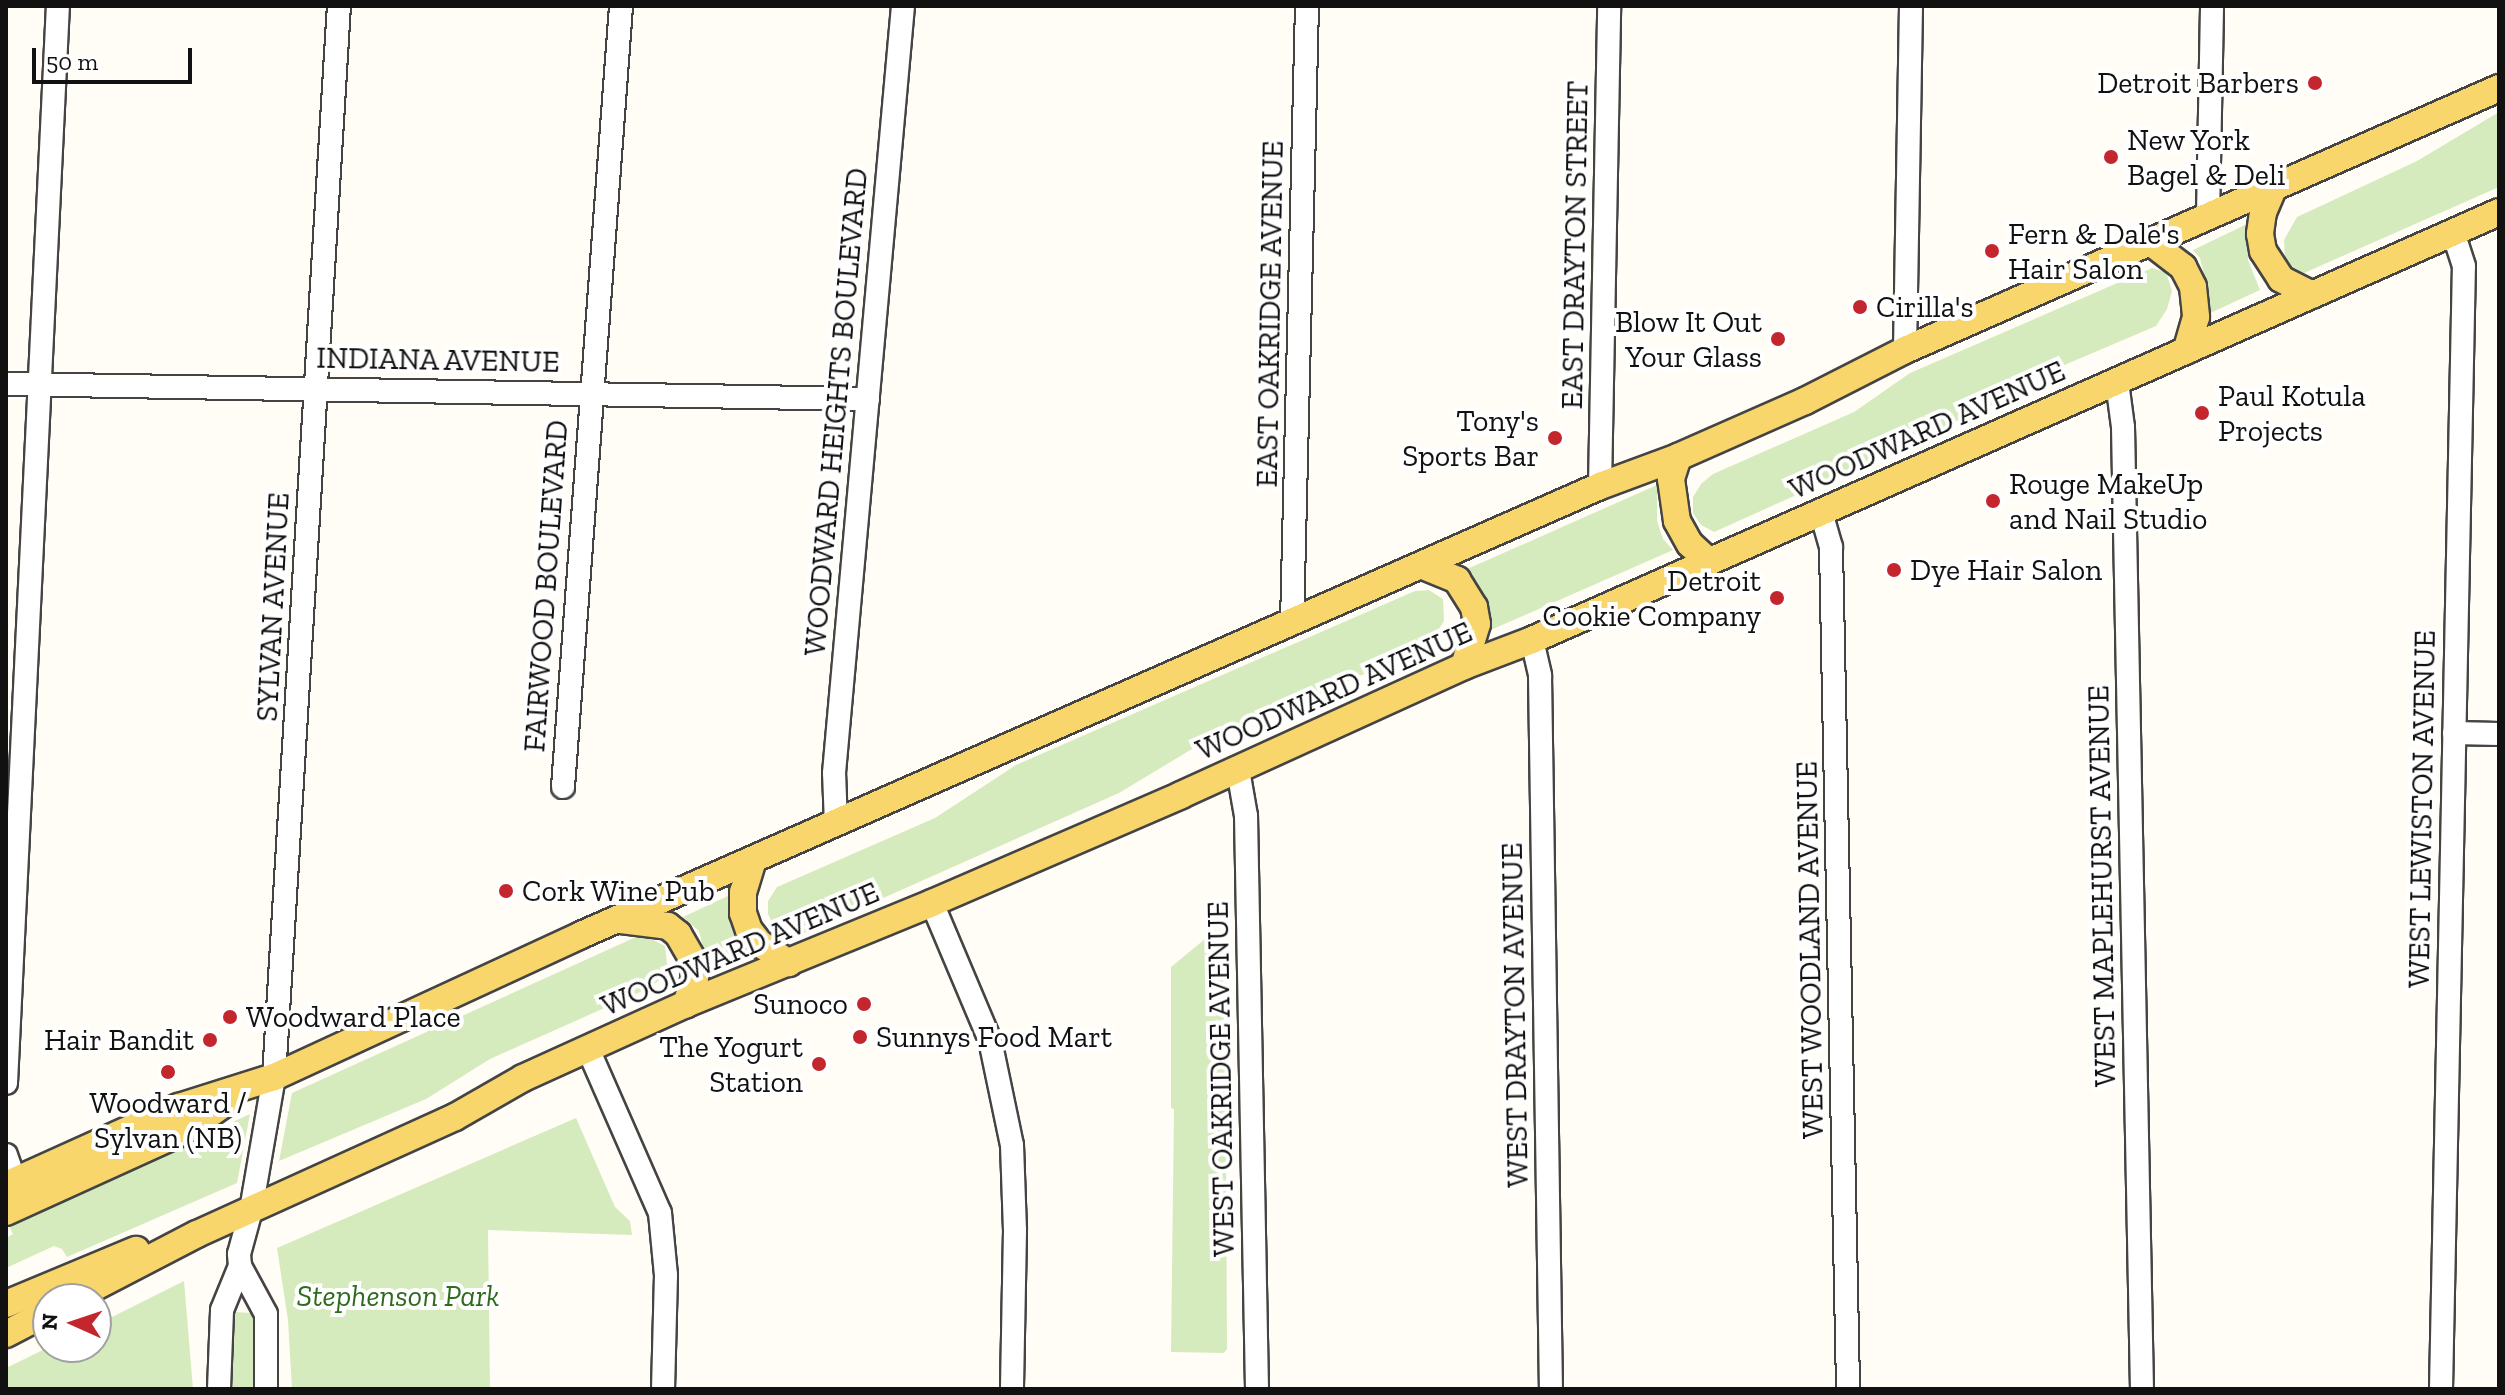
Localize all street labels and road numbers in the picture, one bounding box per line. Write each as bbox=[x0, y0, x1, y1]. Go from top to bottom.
street label: EAST DRAYTON STREET bbox=[1554, 80, 1596, 410]
street label: EAST OAKRIDGE AVENUE bbox=[1249, 139, 1291, 489]
street label: WOODWARD HEIGHTS BOULEVARD bbox=[797, 167, 875, 657]
street label: INDIANA AVENUE bbox=[315, 340, 561, 380]
street label: WOODWARD AVENUE bbox=[1783, 353, 2071, 507]
street label: FAIRWOOD BOULEVARD bbox=[516, 419, 576, 753]
street label: SYLVAN AVENUE bbox=[249, 491, 297, 723]
street label: WOODWARD AVENUE bbox=[1190, 614, 1478, 768]
street label: WEST LEWISTON AVENUE bbox=[2401, 629, 2443, 989]
street label: WEST MAPLEHURST AVENUE bbox=[2080, 684, 2124, 1088]
street label: WEST WOODLAND AVENUE bbox=[1789, 760, 1831, 1140]
street label: WEST DRAYTON AVENUE bbox=[1494, 841, 1536, 1189]
street label: WOODWARD AVENUE bbox=[595, 874, 885, 1024]
street label: WEST OAKRIDGE AVENUE bbox=[1200, 900, 1242, 1258]

